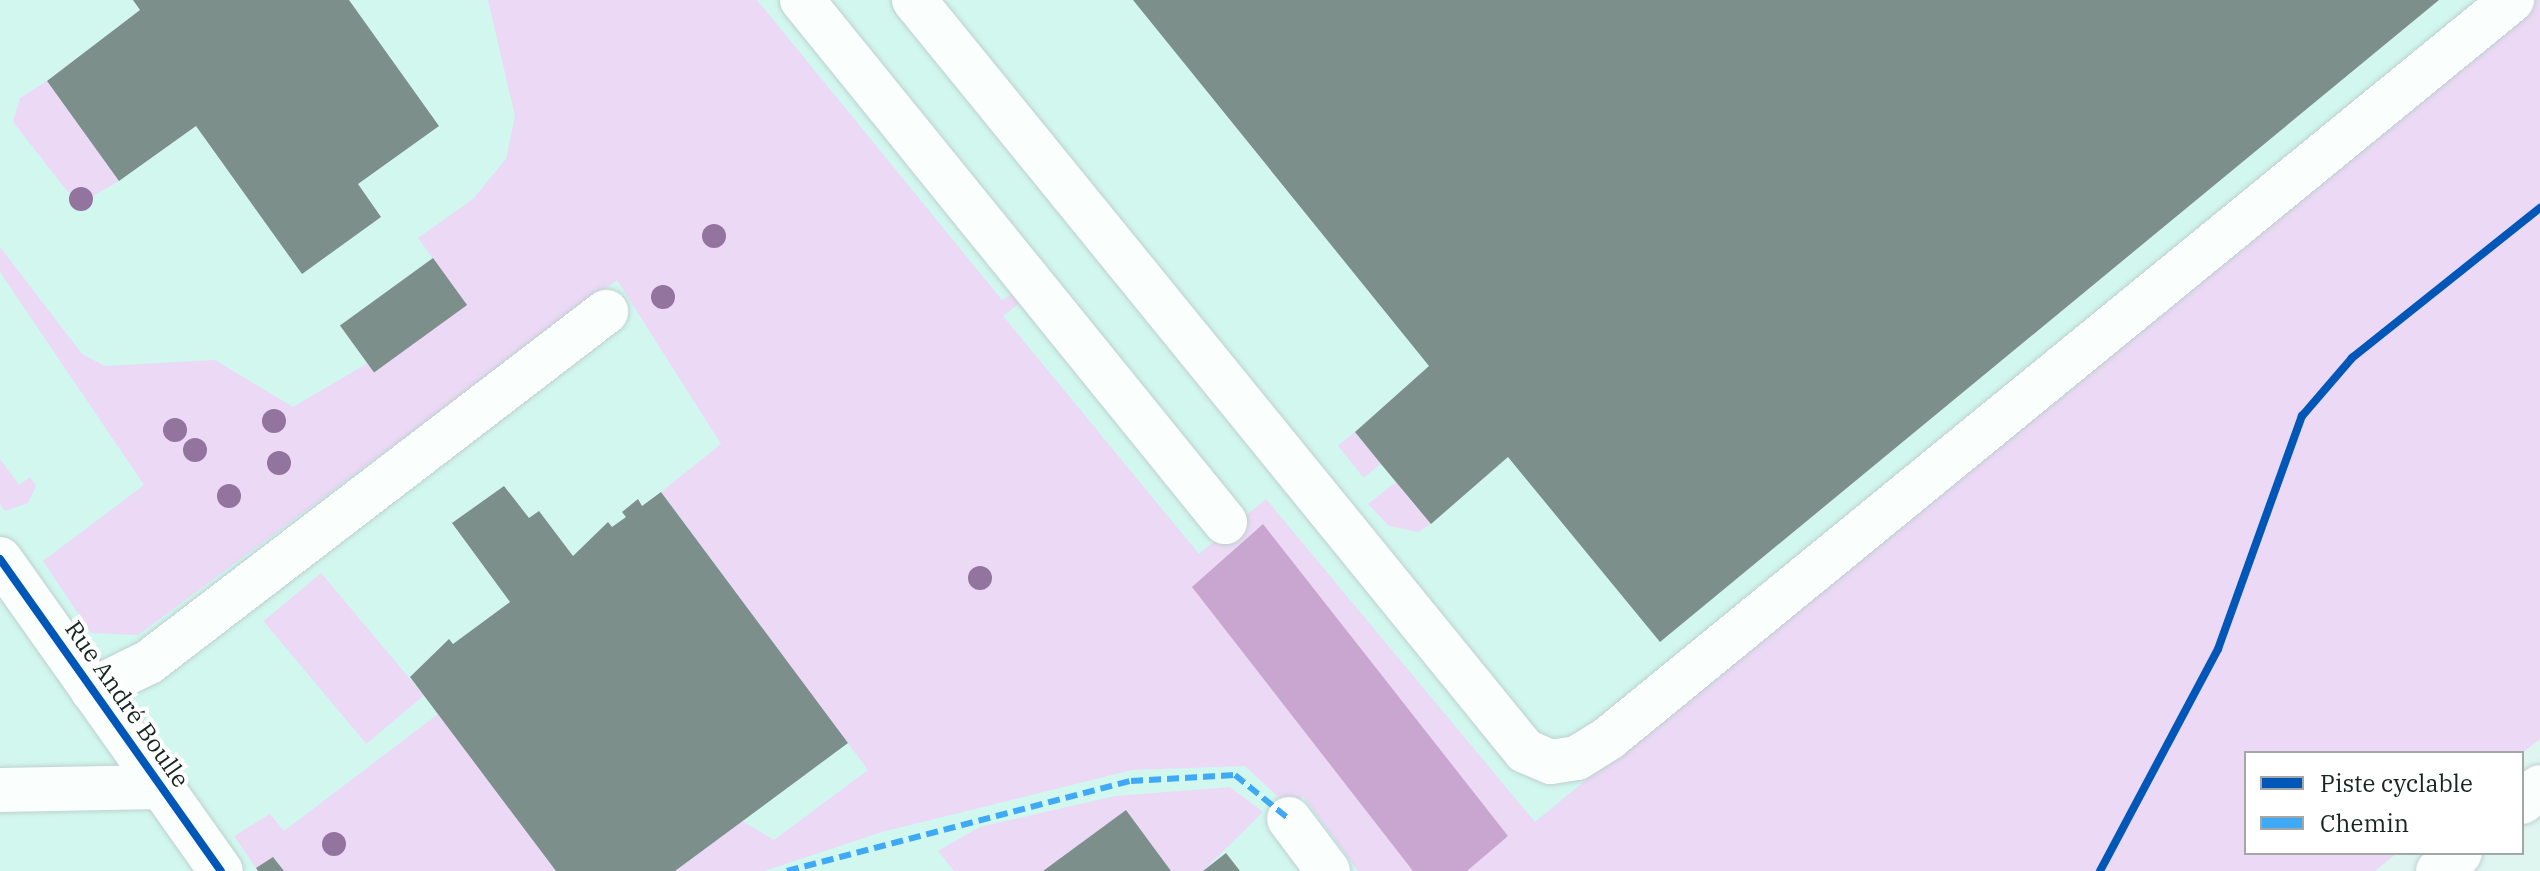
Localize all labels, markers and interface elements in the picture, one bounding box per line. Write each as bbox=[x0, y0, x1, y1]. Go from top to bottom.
street label: Rue André Boulle bbox=[59, 615, 195, 793]
legend bbox=[2244, 751, 2524, 855]
text: Piste cyclable bbox=[2320, 767, 2473, 799]
text: Chemin bbox=[2320, 807, 2409, 839]

